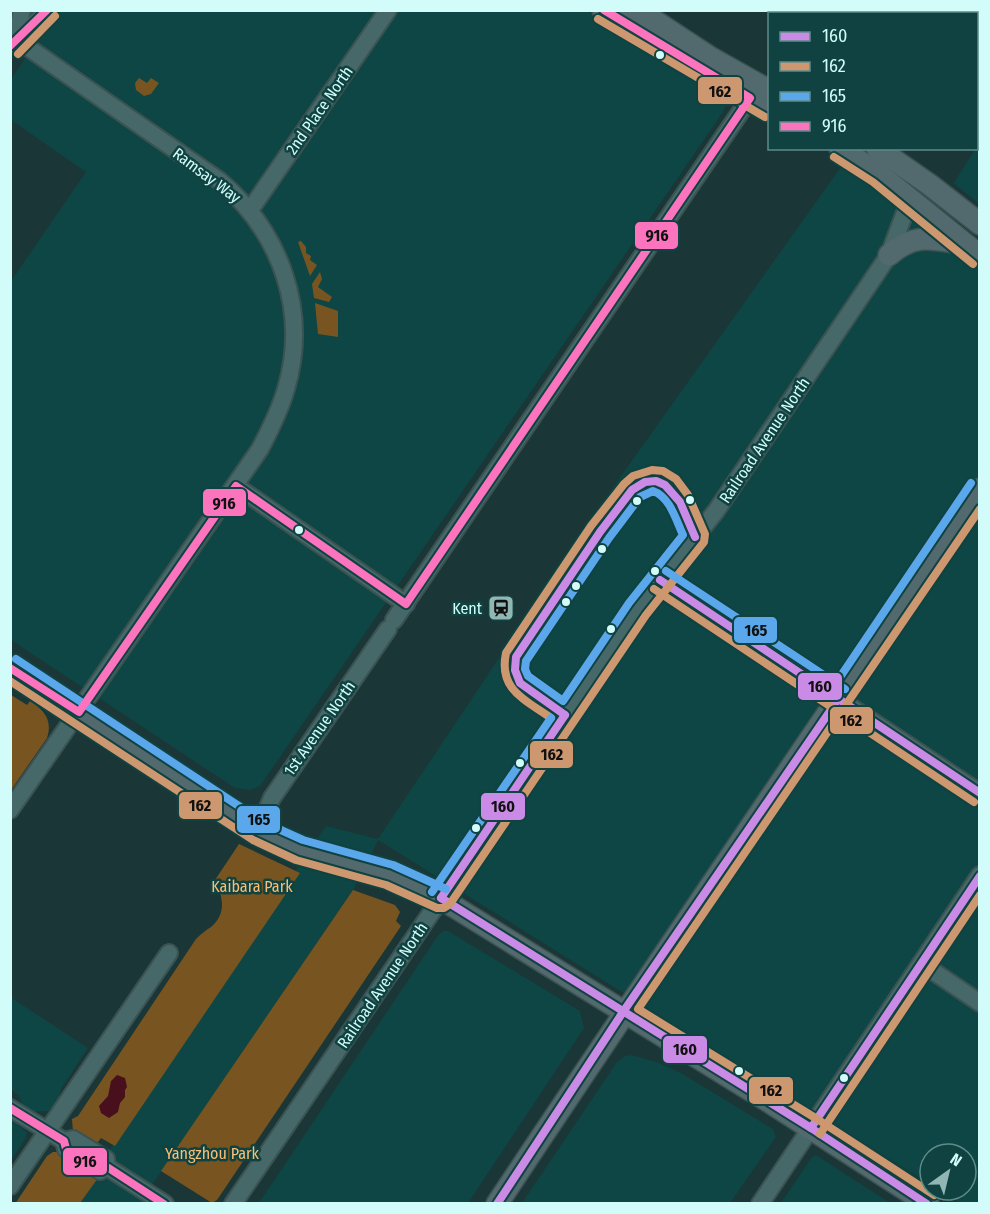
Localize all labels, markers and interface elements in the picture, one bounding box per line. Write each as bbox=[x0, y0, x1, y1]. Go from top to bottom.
legend bbox=[768, 12, 978, 150]
text: 160 bbox=[822, 25, 847, 47]
unlabelled marker bbox=[654, 49, 666, 61]
text: 162 bbox=[822, 55, 846, 77]
street label: 2nd Place North bbox=[282, 62, 357, 158]
line badge: 162 bbox=[697, 76, 743, 105]
text: 162 bbox=[709, 82, 732, 101]
text: 165 bbox=[822, 85, 846, 107]
text: 916 bbox=[822, 115, 846, 137]
street label: Ramsay Way bbox=[169, 144, 245, 208]
line badge: 916 bbox=[634, 221, 679, 250]
text: 916 bbox=[645, 226, 669, 245]
street label: Railroad Avenue North bbox=[715, 374, 814, 507]
line badge: 916 bbox=[202, 488, 247, 517]
text: 916 bbox=[212, 494, 236, 513]
unlabelled marker bbox=[684, 494, 696, 506]
unlabelled marker bbox=[631, 495, 643, 507]
unlabelled marker bbox=[293, 524, 305, 536]
unlabelled marker bbox=[596, 543, 608, 555]
unlabelled marker bbox=[649, 565, 661, 577]
unlabelled marker bbox=[570, 580, 582, 592]
station icon: Kent bbox=[486, 593, 516, 623]
unlabelled marker bbox=[560, 596, 572, 608]
place label: Kent bbox=[452, 599, 483, 618]
line badge: 165 bbox=[733, 616, 778, 644]
text: 165 bbox=[745, 621, 768, 640]
unlabelled marker bbox=[605, 623, 617, 635]
line badge: 160 bbox=[797, 672, 843, 701]
street label: 1st Avenue North bbox=[280, 677, 359, 779]
text: 160 bbox=[808, 677, 832, 696]
line badge: 162 bbox=[829, 706, 874, 735]
text: 162 bbox=[840, 711, 863, 730]
line badge: 162 bbox=[529, 740, 574, 769]
text: 162 bbox=[541, 745, 564, 764]
unlabelled marker bbox=[514, 757, 526, 769]
line badge: 162 bbox=[178, 791, 223, 820]
line badge: 160 bbox=[480, 792, 526, 821]
text: 162 bbox=[189, 796, 212, 815]
text: 160 bbox=[491, 797, 515, 816]
line badge: 165 bbox=[236, 805, 281, 834]
text: 165 bbox=[248, 810, 271, 829]
unlabelled marker bbox=[470, 822, 482, 834]
park label: Kaibara Park bbox=[211, 877, 293, 896]
street label: Railroad Avenue North bbox=[333, 919, 432, 1052]
line badge: 160 bbox=[662, 1035, 708, 1064]
text: 160 bbox=[673, 1040, 697, 1059]
unlabelled marker bbox=[733, 1065, 745, 1077]
unlabelled marker bbox=[838, 1072, 850, 1084]
line badge: 162 bbox=[748, 1076, 794, 1105]
text: 162 bbox=[760, 1081, 783, 1100]
north arrow bbox=[918, 1142, 978, 1202]
park label: Yangzhou Park bbox=[165, 1144, 260, 1163]
line badge: 916 bbox=[62, 1147, 108, 1176]
text: N bbox=[947, 1149, 965, 1171]
text: 916 bbox=[73, 1152, 97, 1171]

